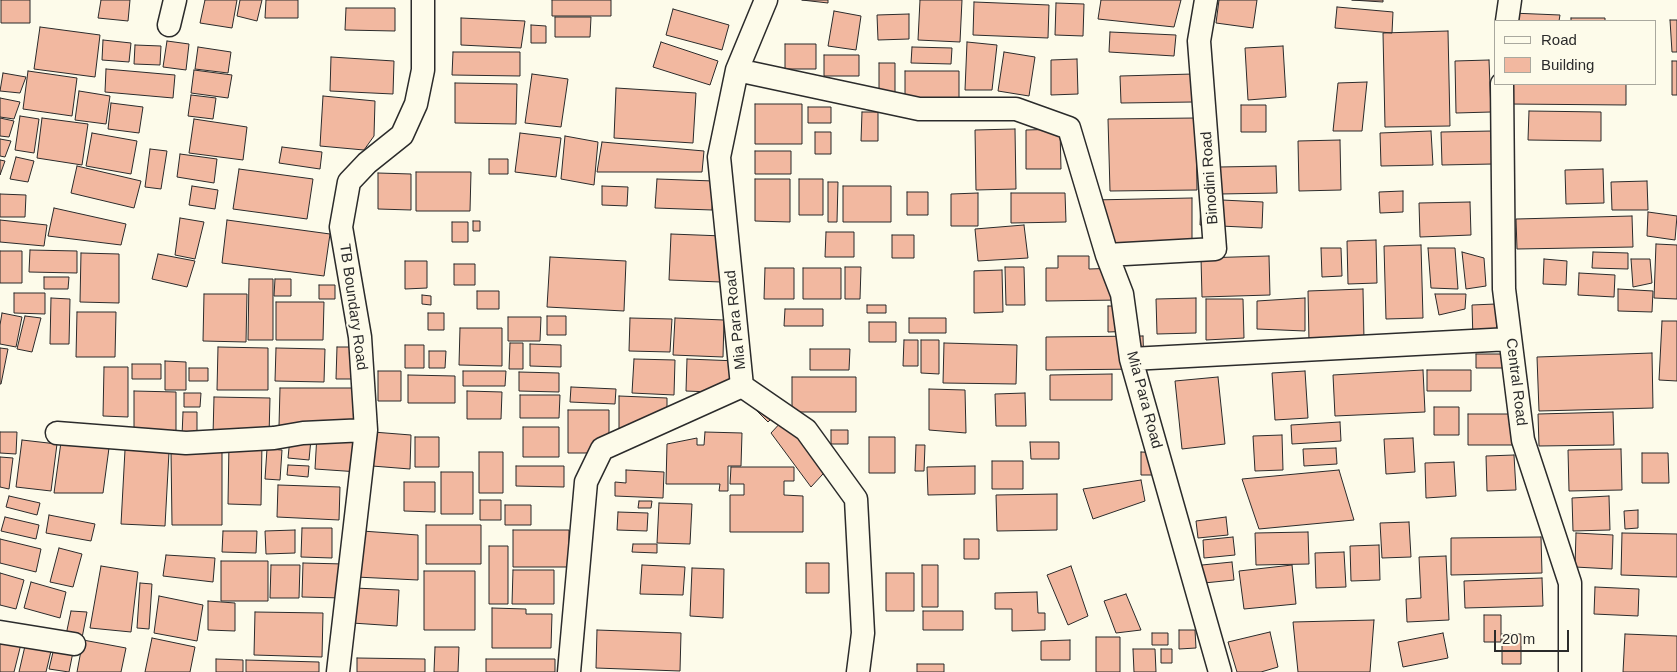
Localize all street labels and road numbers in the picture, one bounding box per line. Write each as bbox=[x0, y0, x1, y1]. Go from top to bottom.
street label: Binodini Road bbox=[1198, 131, 1222, 225]
street label: TB Boundary Road bbox=[335, 243, 371, 371]
street label: Mia Para Road bbox=[722, 269, 750, 371]
street label: Central Road bbox=[1502, 337, 1530, 427]
street label: Mia Para Road bbox=[1122, 349, 1166, 451]

